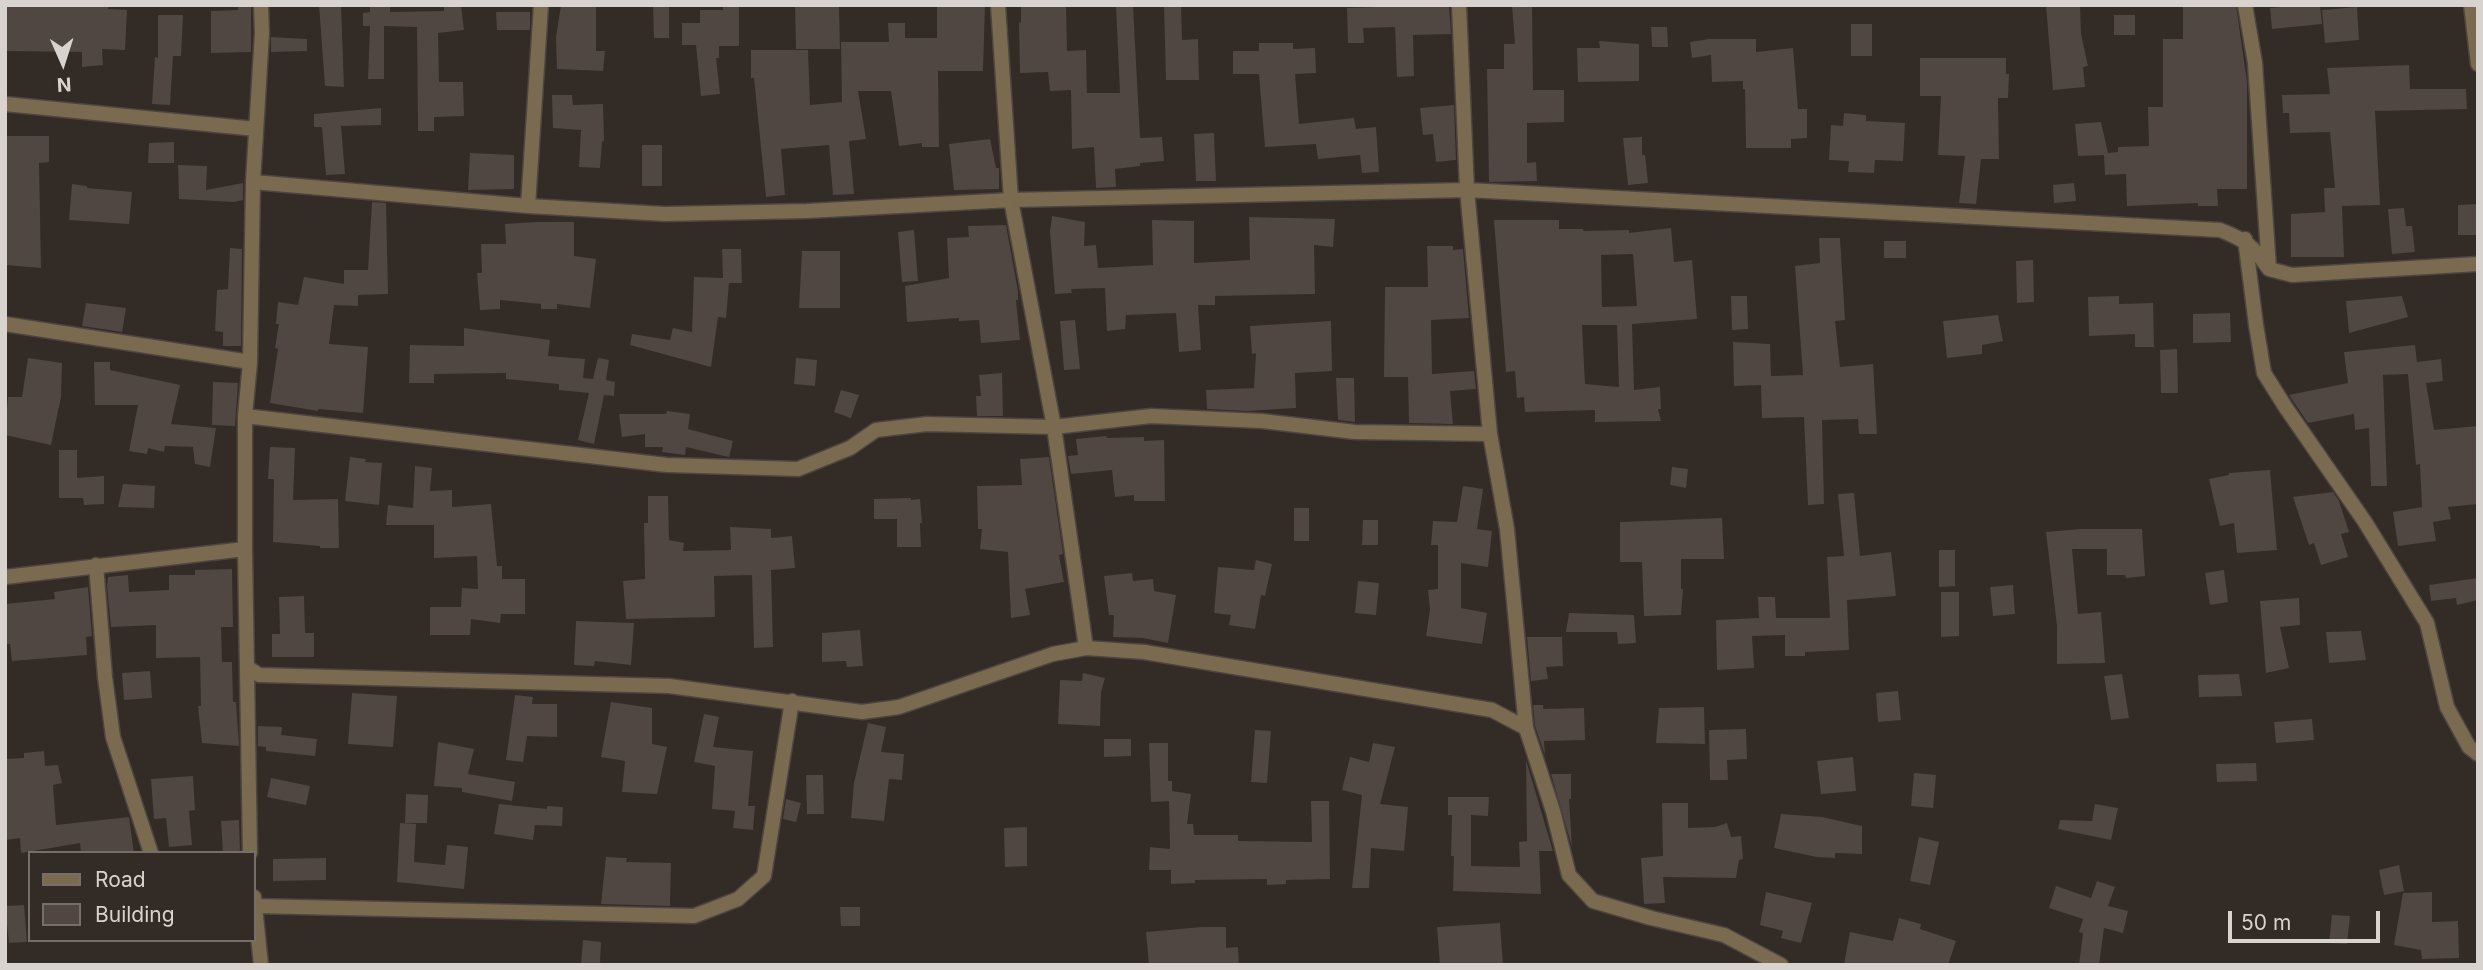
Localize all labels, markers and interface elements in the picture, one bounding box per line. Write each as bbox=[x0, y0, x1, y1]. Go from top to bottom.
north arrow bbox=[28, 28, 98, 98]
text: N bbox=[56, 73, 72, 96]
legend bbox=[28, 851, 256, 942]
text: Road bbox=[95, 867, 146, 892]
scale bar bbox=[2231, 897, 2383, 941]
text: Building bbox=[95, 902, 175, 927]
text: 50 m bbox=[2241, 910, 2291, 935]

